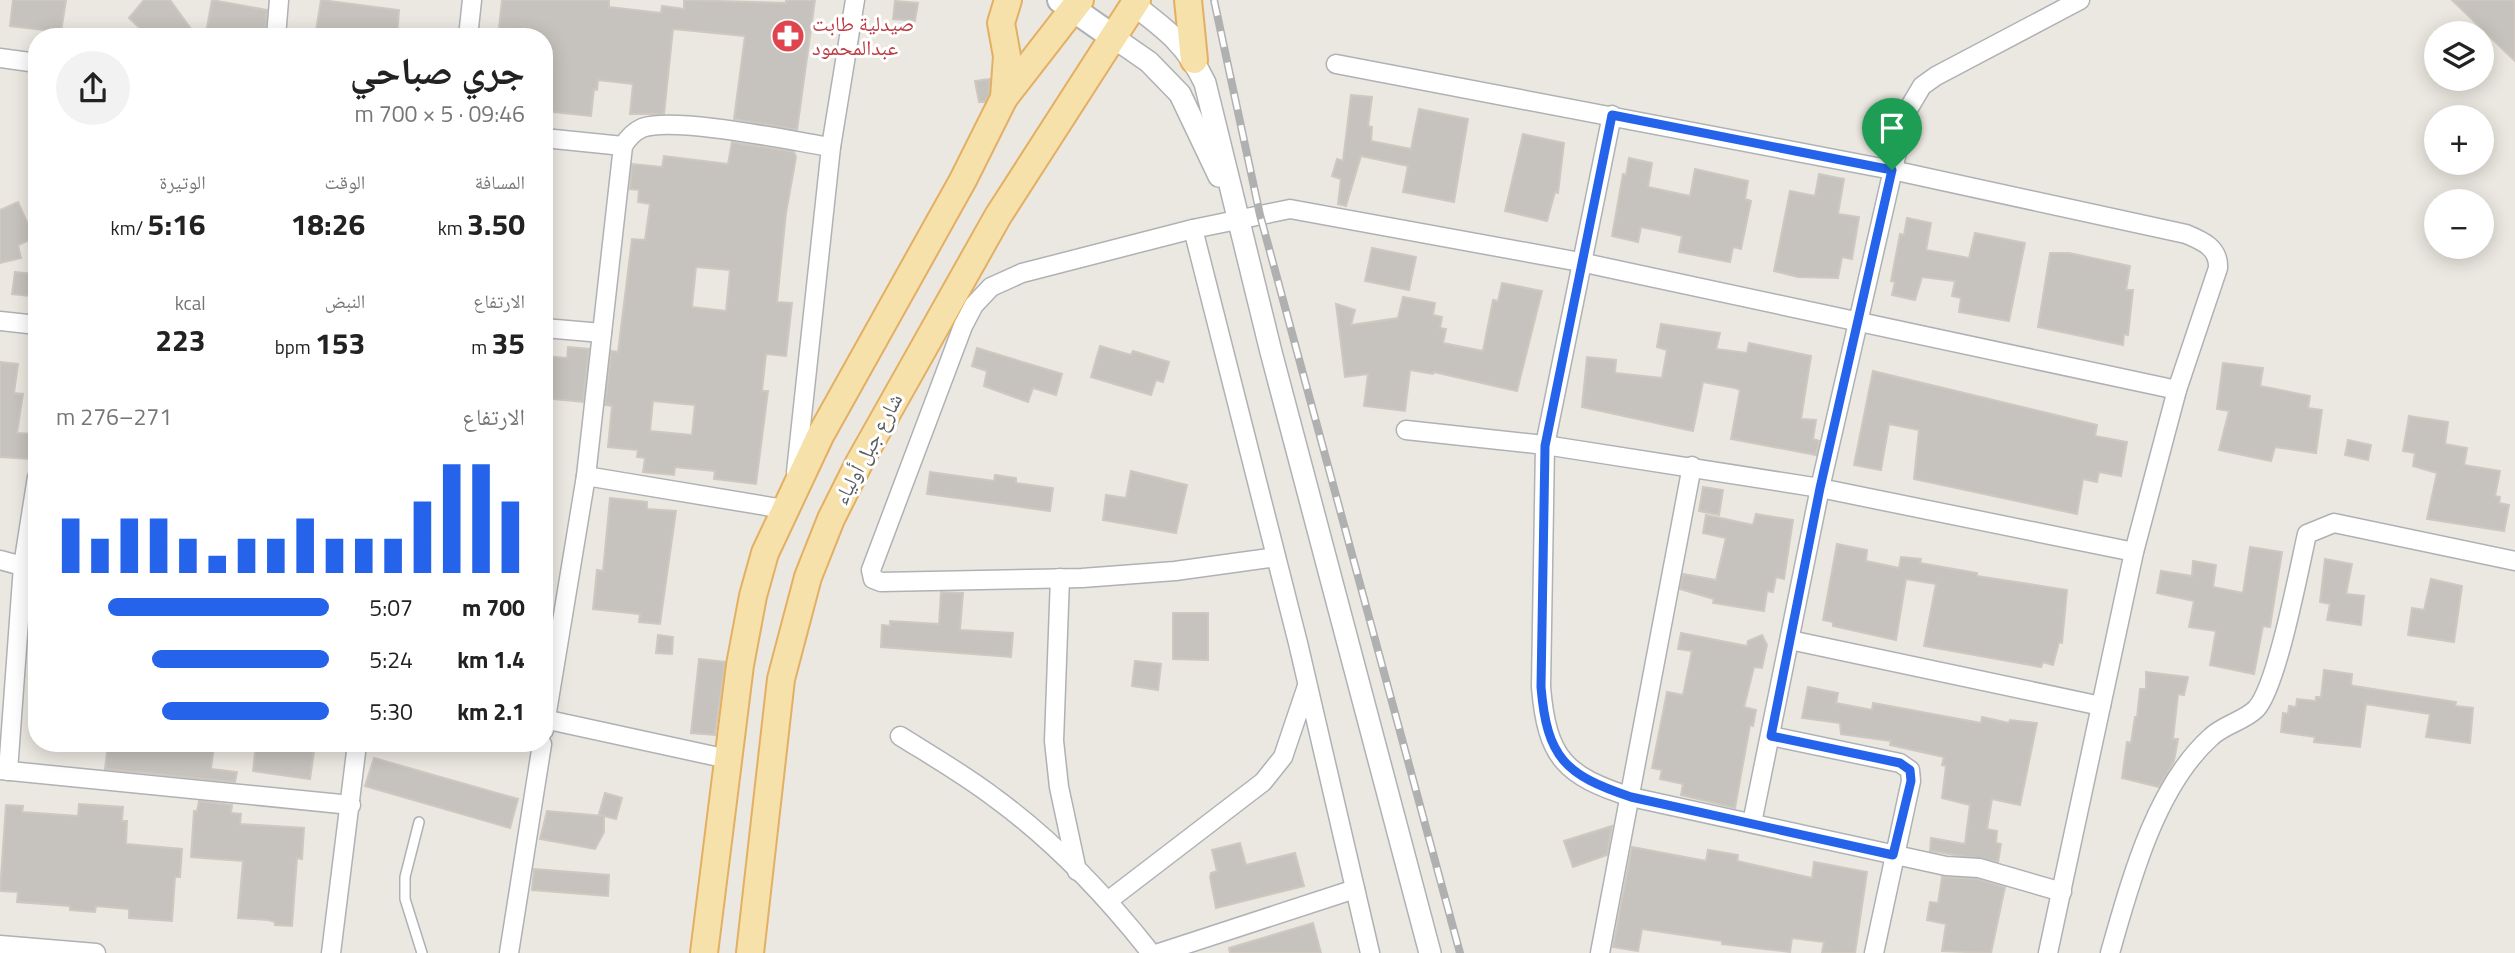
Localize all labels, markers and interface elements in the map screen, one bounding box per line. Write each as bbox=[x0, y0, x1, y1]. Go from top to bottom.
place label: صيدلية طابت عبدالمحمود bbox=[812, 7, 914, 63]
pharmacy icon: صيدلية طابت عبدالمحمود bbox=[769, 17, 807, 55]
map controls bbox=[2424, 21, 2494, 259]
button: layers bbox=[2424, 21, 2494, 91]
text: جري صباحي bbox=[350, 41, 525, 99]
button: share bbox=[56, 51, 130, 125]
text: 09:46 · 5 × 700 m bbox=[355, 96, 525, 131]
pin bbox=[1862, 98, 1922, 170]
button: + bbox=[2424, 105, 2494, 175]
icon: arrive bbox=[1873, 109, 1911, 147]
text: الوتيرة bbox=[159, 167, 206, 196]
text: الوقت bbox=[324, 167, 365, 196]
text: المسافة bbox=[475, 167, 525, 196]
button: − bbox=[2424, 189, 2494, 259]
text: 5:16 bbox=[148, 201, 206, 247]
text: 18:26 bbox=[290, 201, 365, 247]
text: 3.50 bbox=[467, 201, 525, 247]
text: /km bbox=[111, 213, 148, 242]
text: km bbox=[438, 213, 467, 242]
text: النبض bbox=[325, 286, 365, 315]
text: الارتفاع bbox=[473, 286, 525, 315]
text: kcal bbox=[175, 288, 206, 317]
text: 223 bbox=[155, 317, 206, 363]
text: 153 bbox=[315, 320, 365, 366]
text: 35 bbox=[491, 320, 525, 366]
text: bpm bbox=[275, 332, 315, 361]
text: m bbox=[471, 332, 491, 361]
street label: شارع جبل أولياء bbox=[824, 387, 910, 510]
text: 271–276 m bbox=[56, 399, 172, 434]
text: الارتفاع bbox=[462, 399, 525, 434]
text: 5:07 bbox=[369, 590, 413, 625]
text: 700 m bbox=[462, 590, 525, 625]
text: 5:24 bbox=[369, 642, 413, 677]
text: 1.4 km bbox=[457, 642, 525, 677]
text: 5:30 bbox=[369, 694, 413, 729]
text: 2.1 km bbox=[457, 694, 525, 729]

